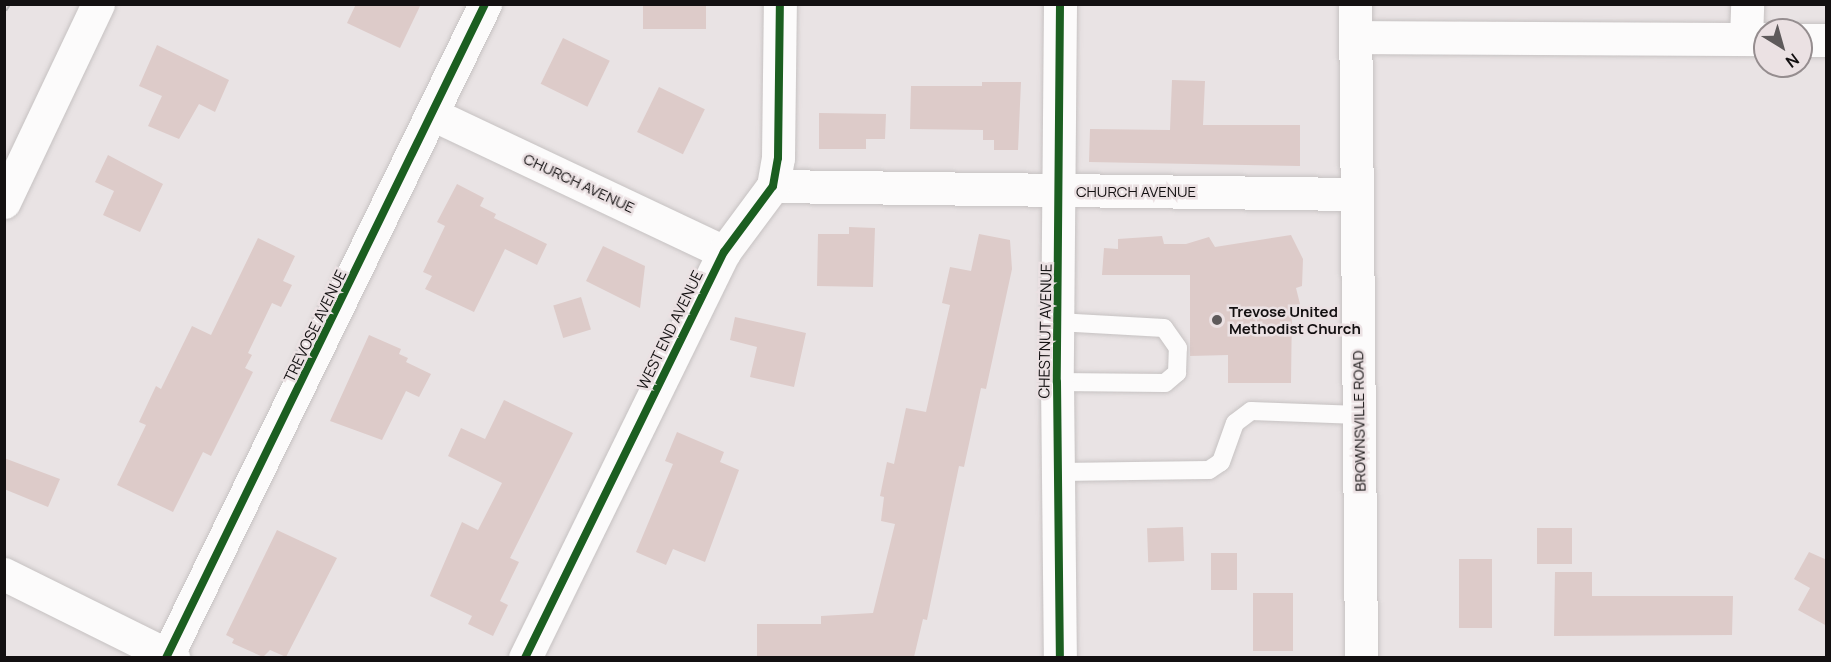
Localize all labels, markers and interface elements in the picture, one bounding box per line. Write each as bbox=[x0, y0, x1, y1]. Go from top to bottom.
north arrow bbox=[1753, 18, 1813, 78]
text: N bbox=[1781, 49, 1804, 73]
street label: CHURCH AVENUE bbox=[521, 149, 637, 217]
street label: CHURCH AVENUE bbox=[1076, 183, 1196, 201]
street label: CHESTNUT AVENUE bbox=[1035, 263, 1055, 399]
street label: TREVOSE AVENUE bbox=[280, 267, 350, 385]
street label: WEST END AVENUE bbox=[633, 267, 707, 393]
place label: Trevose United Methodist Church bbox=[1229, 302, 1361, 337]
marker: Trevose United Methodist Church bbox=[1210, 313, 1224, 327]
street label: BROWNSVILLE ROAD bbox=[1349, 350, 1369, 492]

